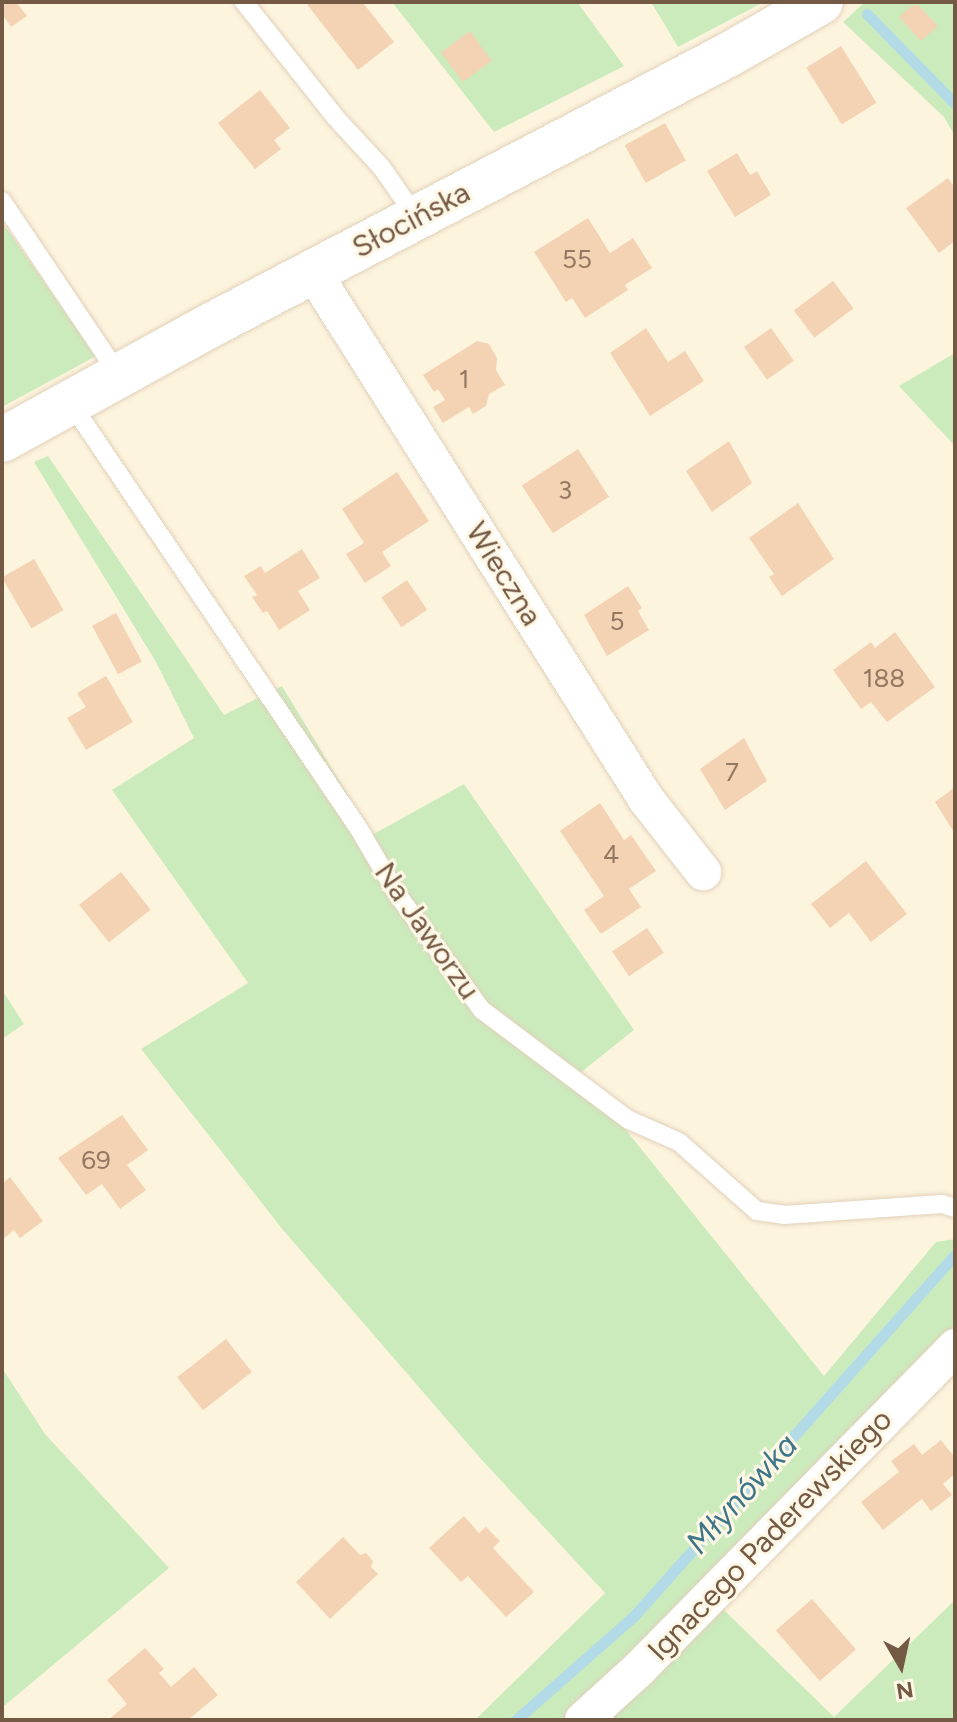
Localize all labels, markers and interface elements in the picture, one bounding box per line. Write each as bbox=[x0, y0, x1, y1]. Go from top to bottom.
street label: Słocińska bbox=[346, 174, 476, 266]
house number: 55 bbox=[562, 244, 592, 276]
house number: 1 bbox=[459, 364, 469, 396]
house number: 3 bbox=[558, 475, 572, 507]
street label: Wieczna bbox=[458, 516, 550, 632]
house number: 5 bbox=[610, 606, 624, 638]
house number: 188 bbox=[863, 663, 905, 695]
house number: 7 bbox=[725, 757, 739, 789]
house number: 4 bbox=[603, 839, 619, 871]
street label: Na Jaworzu bbox=[367, 856, 487, 1006]
house number: 69 bbox=[81, 1145, 111, 1177]
street label: Ignacego Paderewskiego bbox=[640, 1402, 900, 1668]
water label: Młynówka bbox=[678, 1426, 806, 1562]
north arrow bbox=[861, 1626, 941, 1706]
text: N bbox=[894, 1676, 915, 1705]

